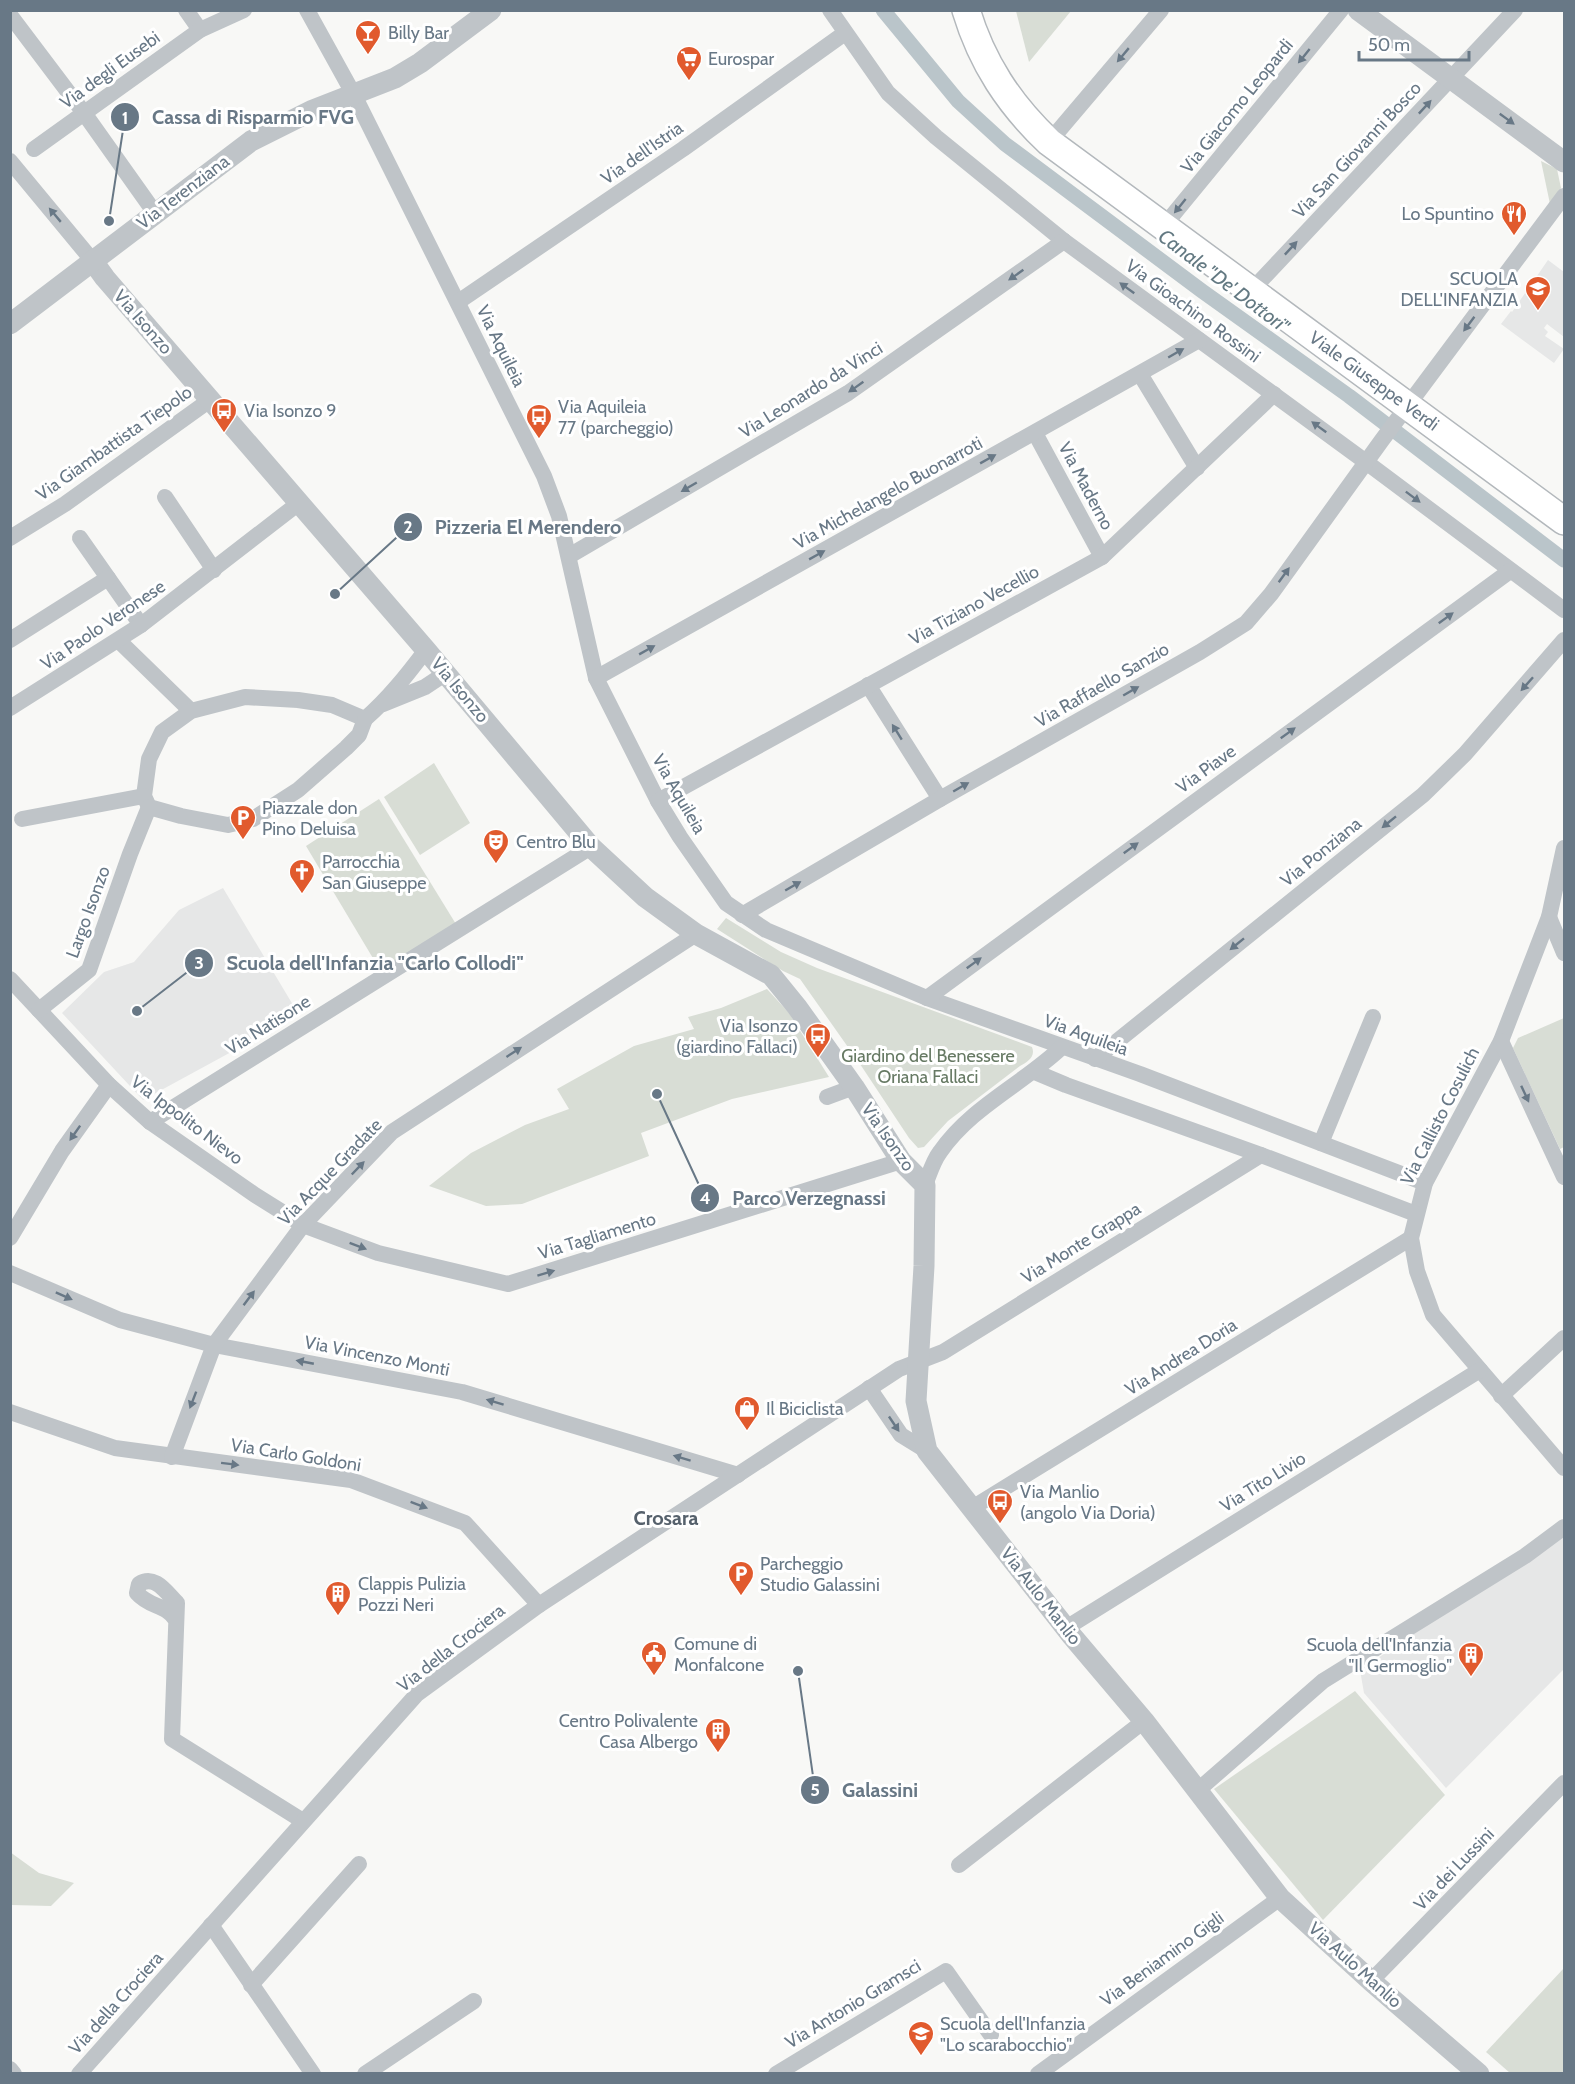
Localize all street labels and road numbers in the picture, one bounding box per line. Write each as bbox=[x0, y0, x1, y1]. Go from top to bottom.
street label: Via degli Eusebi bbox=[56, 26, 164, 114]
street label: Via Giacomo Leopardi bbox=[1176, 34, 1298, 178]
street label: Via San Giovanni Bosco bbox=[1288, 77, 1426, 223]
street label: Via dell'Istria bbox=[597, 117, 688, 189]
street label: Via Terenziana bbox=[132, 150, 234, 234]
street label: Via Gioachino Rossini bbox=[1121, 255, 1265, 367]
street label: Via Isonzo bbox=[109, 285, 177, 359]
street label: Via Aquileia bbox=[472, 302, 530, 391]
street label: Viale Giuseppe Verdi bbox=[1305, 326, 1443, 436]
street label: Via Leonardo da Vinci bbox=[735, 337, 887, 443]
street label: Via Giambattista Tiepolo bbox=[32, 381, 196, 505]
street label: Via Michelangelo Buonarroti bbox=[790, 432, 986, 554]
street label: Via Maderno bbox=[1054, 438, 1118, 534]
street label: Via Tiziano Vecellio bbox=[905, 560, 1043, 650]
street label: Via Paolo Veronese bbox=[37, 575, 169, 675]
street label: Via Raffaello Sanzio bbox=[1031, 638, 1173, 732]
street label: Via Isonzo bbox=[426, 653, 494, 727]
street label: Via Piave bbox=[1172, 740, 1240, 798]
street label: Via Aquileia bbox=[647, 750, 711, 838]
street label: Via Ponziana bbox=[1276, 812, 1366, 891]
street label: Largo Isonzo bbox=[61, 863, 115, 961]
street label: Via Natisone bbox=[222, 990, 314, 1060]
street label: Via Aquileia bbox=[1041, 1010, 1132, 1061]
street label: Via Callisto Cosulich bbox=[1396, 1044, 1484, 1188]
street label: Via Ippolito Nievo bbox=[127, 1071, 247, 1169]
street label: Via Isonzo bbox=[857, 1099, 920, 1175]
street label: Via Acque Gradate bbox=[274, 1114, 386, 1230]
street label: Via Monte Grappa bbox=[1017, 1197, 1145, 1289]
street label: Via Tagliamento bbox=[535, 1208, 659, 1264]
street label: Via Andrea Doria bbox=[1121, 1314, 1241, 1400]
street label: Via Vincenzo Monti bbox=[302, 1331, 452, 1381]
street label: Via Carlo Goldoni bbox=[229, 1434, 363, 1476]
street label: Via Tito Livio bbox=[1216, 1447, 1310, 1517]
street label: Via Aulo Manlio bbox=[996, 1543, 1086, 1649]
street label: Via della Crociera bbox=[393, 1599, 509, 1697]
street label: Via dei Lussini bbox=[1409, 1823, 1499, 1915]
street label: Via Beniamino Gigli bbox=[1096, 1907, 1228, 2011]
street label: Via Aulo Manlio bbox=[1304, 1917, 1406, 2013]
street label: Via della Crociera bbox=[64, 1947, 168, 2059]
street label: Via Antonio Gramsci bbox=[781, 1955, 925, 2053]

